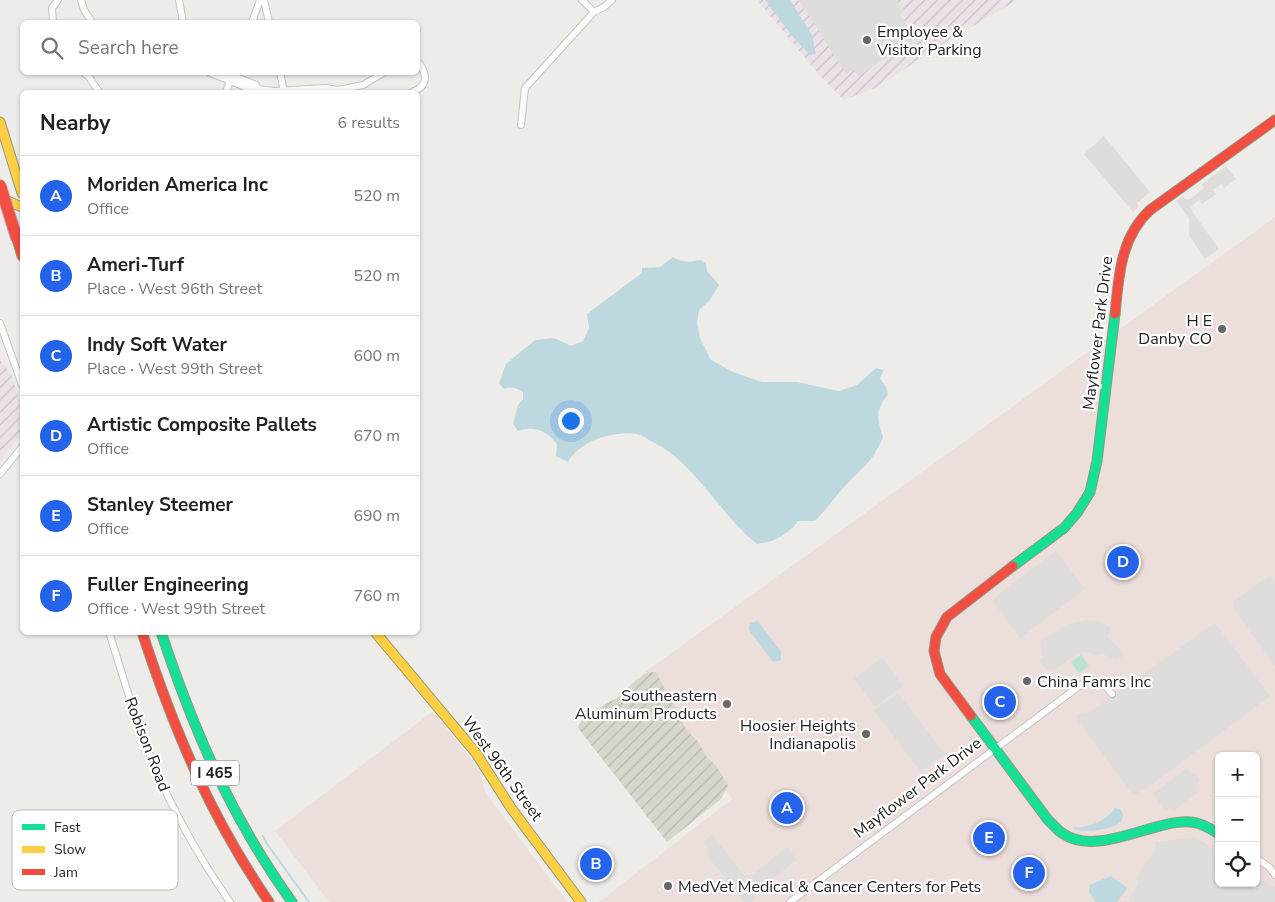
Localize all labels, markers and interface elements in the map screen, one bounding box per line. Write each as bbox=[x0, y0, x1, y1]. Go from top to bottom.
search box bbox=[20, 20, 420, 75]
place label: Employee & Visitor Parking bbox=[876, 21, 982, 61]
icon: search bbox=[38, 34, 66, 62]
marker: Employee & Visitor Parking bbox=[861, 34, 873, 46]
text: Search here bbox=[78, 35, 179, 61]
text: Nearby bbox=[40, 109, 110, 137]
text: 6 results bbox=[338, 112, 400, 134]
text: Moriden America Inc bbox=[87, 172, 268, 198]
text: A bbox=[50, 185, 62, 207]
text: 520 m bbox=[353, 185, 400, 207]
text: Office bbox=[87, 198, 129, 220]
text: Ameri-Turf bbox=[87, 252, 184, 278]
street label: Mayflower Park Drive bbox=[1078, 255, 1118, 411]
text: B bbox=[50, 265, 62, 287]
text: 520 m bbox=[353, 265, 400, 287]
text: Place · West 96th Street bbox=[87, 278, 262, 300]
place label: H E Danby CO bbox=[1138, 310, 1212, 350]
marker: H E Danby CO bbox=[1216, 323, 1228, 335]
text: Indy Soft Water bbox=[87, 332, 227, 358]
text: C bbox=[51, 345, 61, 367]
text: 600 m bbox=[353, 345, 400, 367]
text: Place · West 99th Street bbox=[87, 358, 262, 380]
your location bbox=[558, 408, 584, 434]
text: Artistic Composite Pallets bbox=[87, 412, 317, 438]
text: D bbox=[50, 425, 62, 447]
text: 670 m bbox=[353, 425, 400, 447]
text: Office bbox=[87, 438, 129, 460]
text: Stanley Steemer bbox=[87, 492, 233, 518]
text: E bbox=[51, 505, 61, 527]
text: 690 m bbox=[353, 505, 400, 527]
text: Office bbox=[87, 518, 129, 540]
pin: D bbox=[1107, 543, 1139, 581]
text: Fuller Engineering bbox=[87, 572, 249, 598]
text: F bbox=[52, 585, 61, 607]
text: 760 m bbox=[353, 585, 400, 607]
text: Office · West 99th Street bbox=[87, 598, 265, 620]
place label: China Famrs Inc bbox=[1037, 671, 1152, 693]
marker: China Famrs Inc bbox=[1021, 675, 1033, 687]
pin: C bbox=[984, 683, 1016, 721]
place label: Southeastern Aluminum Products bbox=[575, 685, 717, 725]
street label: Robison Road bbox=[119, 694, 175, 795]
marker: Southeastern Aluminum Products bbox=[721, 698, 733, 710]
street label: West 96th Street bbox=[457, 712, 548, 826]
place label: Hoosier Heights Indianapolis bbox=[740, 715, 856, 755]
marker: Hoosier Heights Indianapolis bbox=[860, 728, 872, 740]
street label: Mayflower Park Drive bbox=[849, 732, 986, 843]
map controls bbox=[1215, 752, 1260, 887]
button: + bbox=[1215, 752, 1260, 797]
road number: I 465 bbox=[191, 760, 239, 786]
pin: A bbox=[771, 789, 803, 827]
button: − bbox=[1215, 797, 1260, 842]
legend bbox=[12, 810, 178, 890]
text: Fast bbox=[54, 818, 80, 837]
pin: E bbox=[973, 819, 1005, 857]
text: Slow bbox=[54, 840, 86, 859]
button: locate bbox=[1215, 842, 1260, 887]
pin: B bbox=[580, 845, 612, 883]
pin: F bbox=[1013, 854, 1045, 892]
text: Jam bbox=[53, 863, 78, 882]
place label: MedVet Medical & Cancer Centers for Pets bbox=[678, 876, 981, 898]
marker: MedVet Medical & Cancer Centers for Pets bbox=[662, 880, 674, 892]

